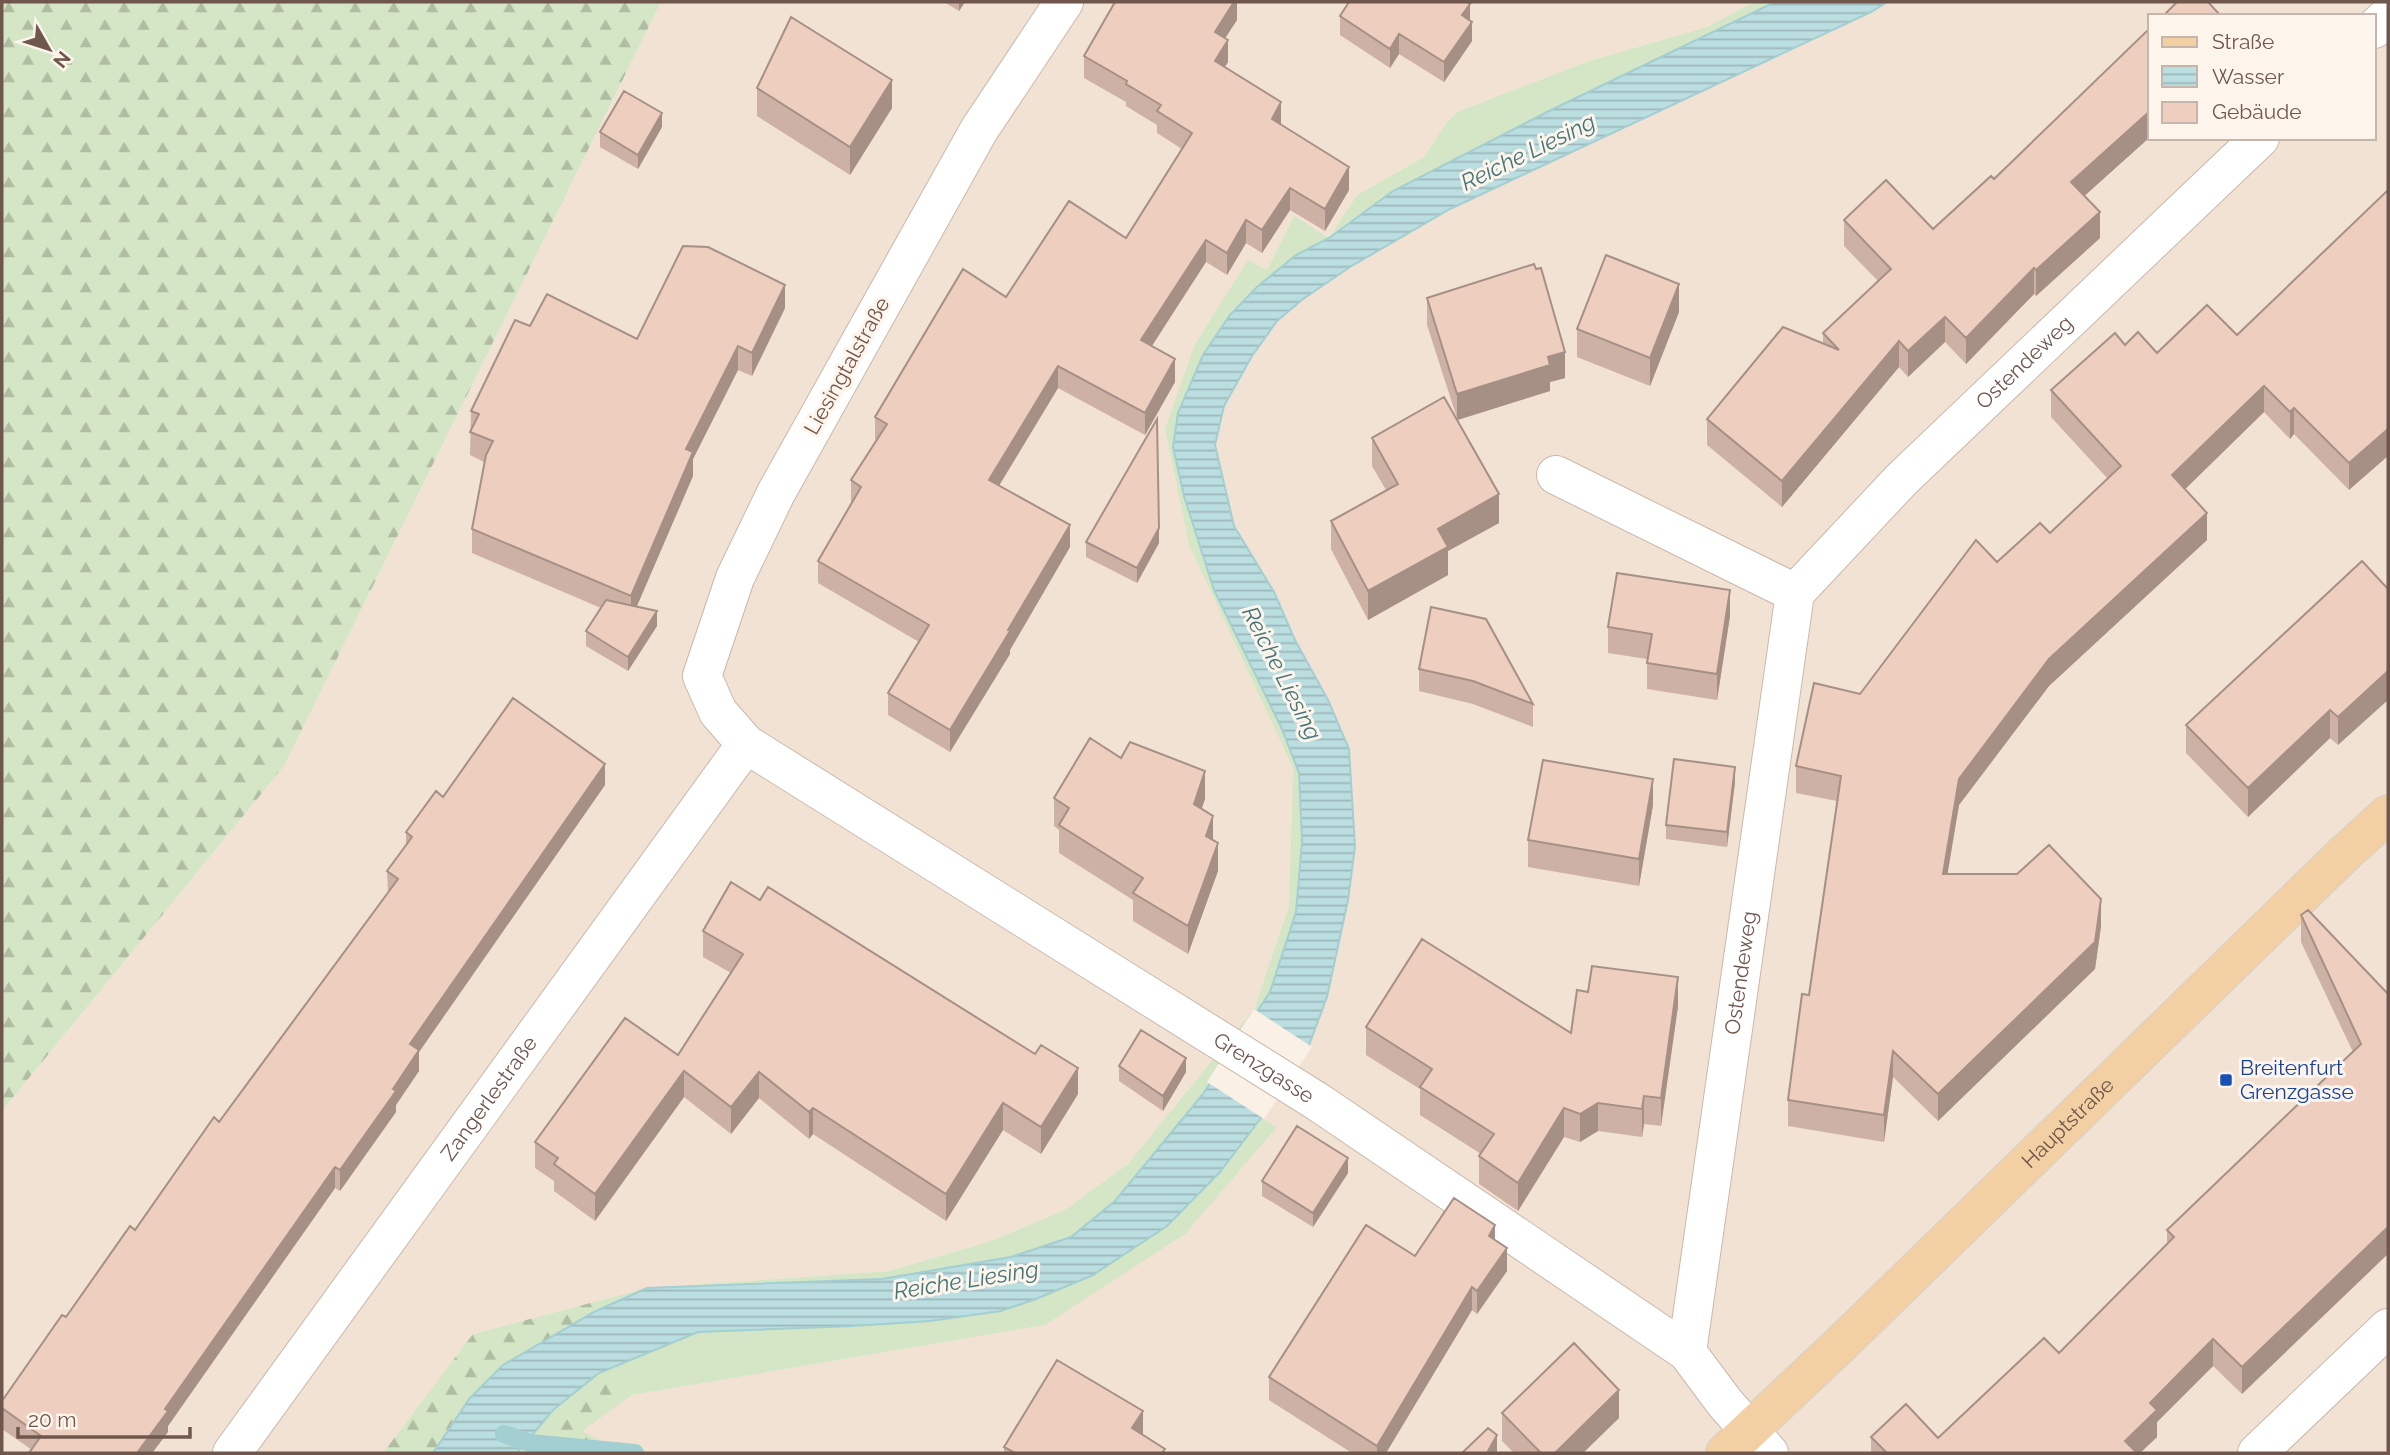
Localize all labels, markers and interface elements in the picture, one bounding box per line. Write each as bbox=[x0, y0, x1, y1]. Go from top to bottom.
north arrow bbox=[14, 14, 84, 84]
legend bbox=[2148, 14, 2376, 140]
text: Straße bbox=[2212, 29, 2274, 54]
text: N bbox=[49, 47, 75, 72]
text: Wasser bbox=[2212, 64, 2285, 89]
text: Gebäude bbox=[2212, 99, 2302, 124]
water label: Reiche Liesing bbox=[1456, 107, 1600, 196]
street label: Liesingtalstraße bbox=[799, 293, 895, 439]
street label: Ostendeweg bbox=[1970, 310, 2078, 414]
water label: Reiche Liesing bbox=[1237, 601, 1328, 745]
street label: Ostendeweg bbox=[1719, 909, 1762, 1036]
street label: Grenzgasse bbox=[1209, 1027, 1319, 1108]
street label: Zangerlestraße bbox=[435, 1031, 542, 1165]
place label: Breitenfurt Grenzgasse bbox=[2240, 1055, 2354, 1104]
street label: Hauptstraße bbox=[2016, 1072, 2119, 1173]
marker: Breitenfurt Grenzgasse bbox=[2218, 1072, 2234, 1088]
water label: Reiche Liesing bbox=[891, 1255, 1041, 1304]
scale bar bbox=[18, 1396, 189, 1440]
text: 20 m bbox=[28, 1407, 76, 1432]

